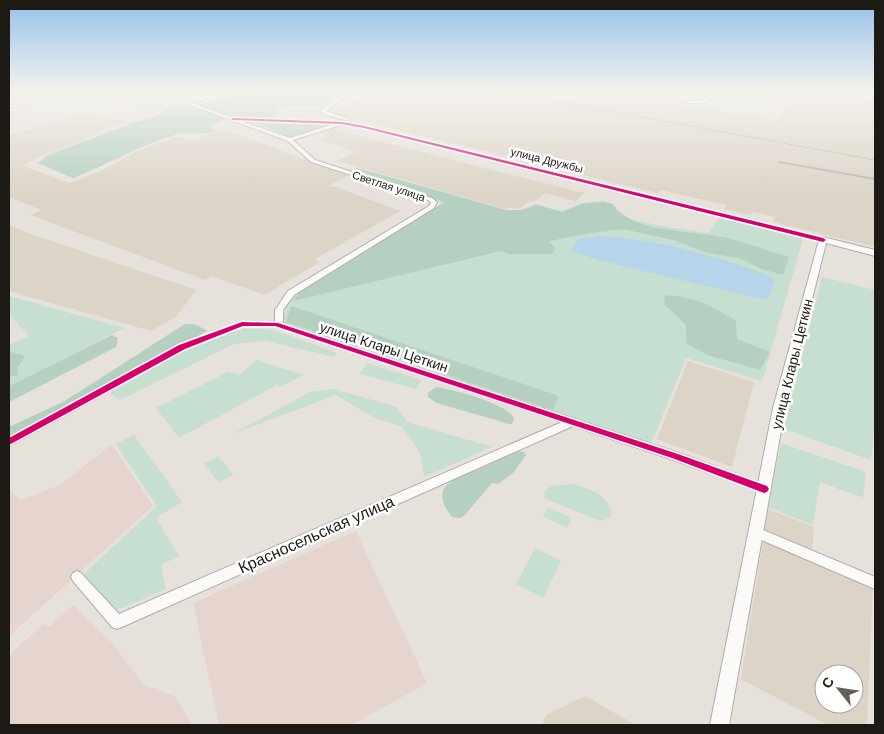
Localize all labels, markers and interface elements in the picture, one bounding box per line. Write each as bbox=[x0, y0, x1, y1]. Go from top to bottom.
street label: улица Дружбы bbox=[510, 145, 584, 175]
street label: Светлая улица bbox=[351, 169, 428, 204]
street label: улица Клары Цеткин bbox=[768, 297, 816, 431]
street label: улица Клары Цеткин bbox=[318, 319, 450, 375]
street label: Красносельская улица bbox=[236, 492, 397, 576]
north arrow bbox=[814, 664, 864, 714]
text: С bbox=[818, 674, 837, 691]

